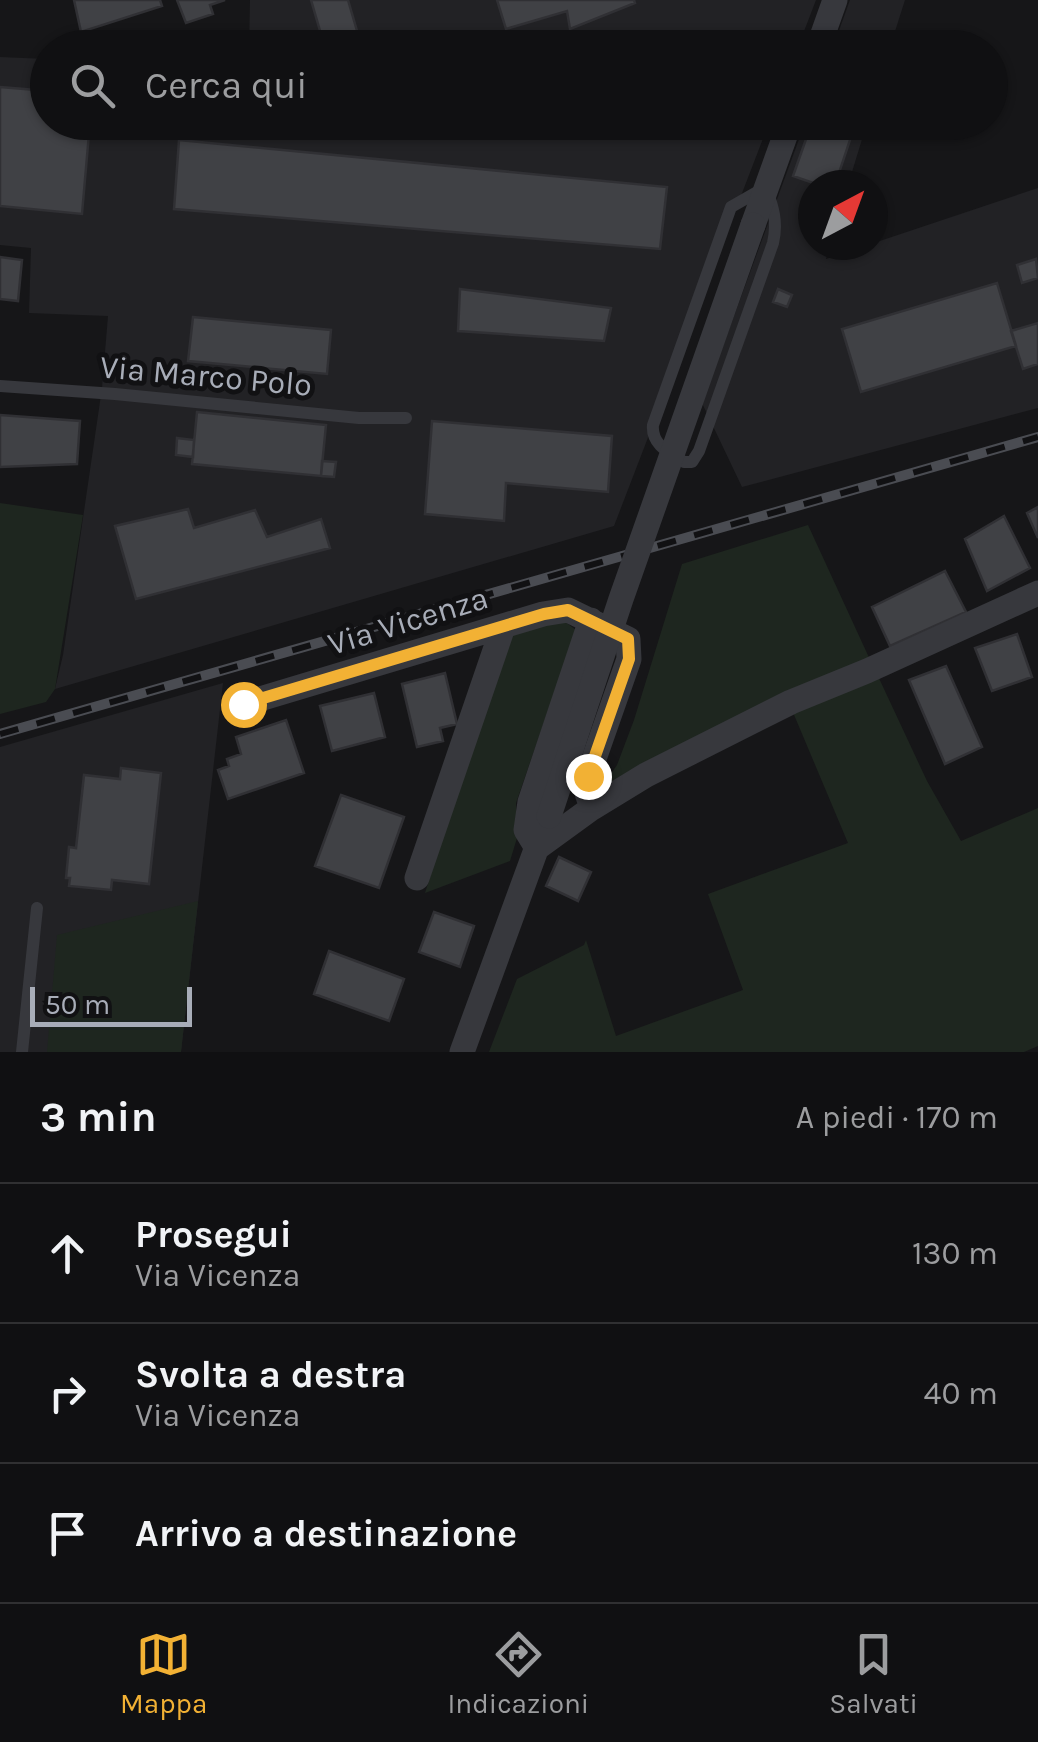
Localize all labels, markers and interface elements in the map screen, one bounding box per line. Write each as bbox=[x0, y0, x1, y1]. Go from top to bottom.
search box bbox=[30, 30, 1008, 140]
icon: search bbox=[65, 58, 120, 113]
text: Cerca qui bbox=[145, 63, 308, 108]
north arrow bbox=[798, 170, 888, 260]
street label: Via Marco Polo bbox=[99, 348, 313, 404]
street label: Via Vicenza bbox=[324, 579, 492, 663]
route start bbox=[221, 682, 267, 728]
route end bbox=[566, 754, 612, 800]
scale bar bbox=[30, 982, 192, 1026]
text: 50 m bbox=[45, 988, 110, 1021]
text: 3 min bbox=[40, 1092, 157, 1142]
text: A piedi · 170 m bbox=[796, 1099, 998, 1136]
text: Prosegui bbox=[135, 1212, 292, 1257]
icon: ahead bbox=[40, 1226, 95, 1281]
text: 130 m bbox=[912, 1235, 998, 1272]
text: Via Vicenza bbox=[135, 1257, 300, 1294]
text: Svolta a destra bbox=[135, 1352, 406, 1397]
icon: right bbox=[40, 1366, 95, 1421]
text: 40 m bbox=[924, 1375, 998, 1412]
text: Via Vicenza bbox=[135, 1397, 300, 1434]
icon: arrive bbox=[40, 1506, 95, 1561]
text: Arrivo a destinazione bbox=[135, 1511, 517, 1556]
tab: Mappa bbox=[120, 1627, 207, 1720]
tab: Indicazioni bbox=[447, 1627, 589, 1720]
tab: Salvati bbox=[829, 1627, 918, 1720]

